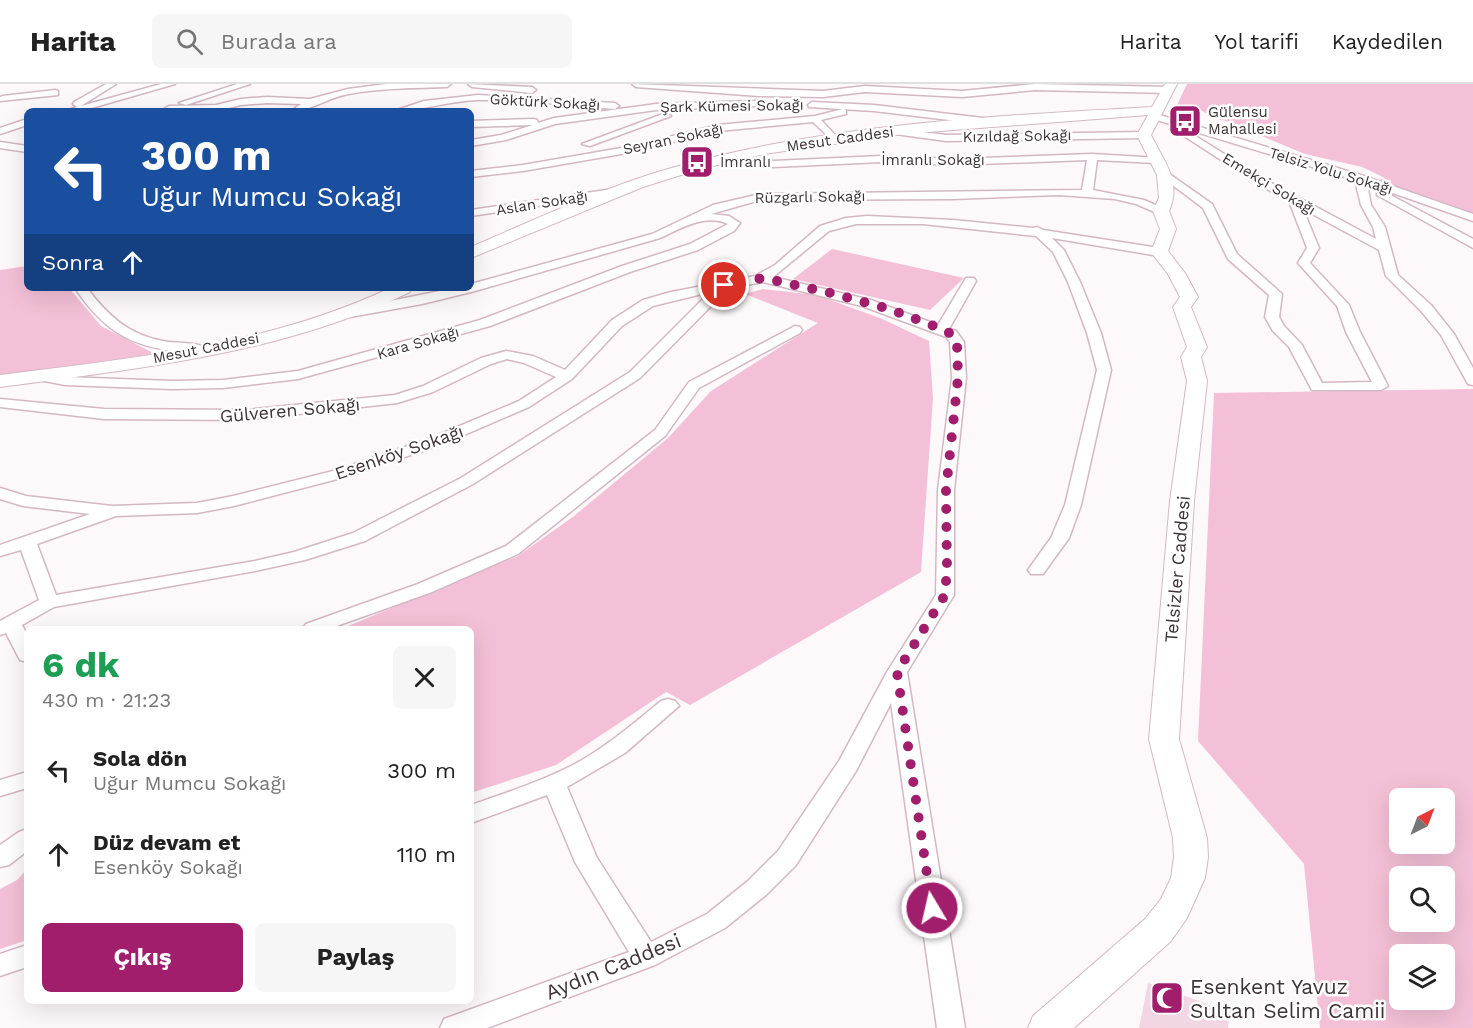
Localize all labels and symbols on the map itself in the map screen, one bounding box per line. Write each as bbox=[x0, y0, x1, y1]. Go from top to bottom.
street label: Göktürk Sokağı bbox=[489, 90, 601, 114]
street label: Şark Kümesi Sokağı bbox=[660, 96, 804, 116]
bus stop icon: Gülensu Mahallesi bbox=[1167, 103, 1203, 139]
place label: Gülensu Mahallesi bbox=[1208, 103, 1277, 138]
street label: Seyran Sokağı bbox=[621, 120, 725, 158]
street label: Mesut Caddesi bbox=[785, 123, 895, 155]
street label: Kızıldağ Sokağı bbox=[962, 126, 1072, 146]
bus stop icon: İmranlı bbox=[679, 144, 715, 180]
street label: Telsiz Yolu Sokağı bbox=[1267, 144, 1395, 198]
street label: Emekçi Sokağı bbox=[1219, 149, 1319, 219]
street label: İmranlı Sokağı bbox=[881, 151, 985, 169]
place label: İmranlı bbox=[720, 153, 771, 171]
street label: Aslan Sokağı bbox=[495, 187, 589, 219]
street label: Rüzgarlı Sokağı bbox=[754, 187, 866, 207]
pin bbox=[698, 259, 749, 310]
street label: Kara Sokağı bbox=[375, 323, 461, 363]
street label: Mesut Caddesi bbox=[151, 329, 261, 367]
street label: Gülveren Sokağı bbox=[219, 393, 361, 427]
street label: Esenköy Sokağı bbox=[332, 420, 466, 484]
street label: Telsizler Caddesi bbox=[1160, 495, 1194, 643]
north arrow bbox=[1389, 788, 1455, 854]
position arrow bbox=[900, 876, 964, 940]
street label: Aydın Caddesi bbox=[542, 927, 684, 1005]
place label: Esenkent Yavuz Sultan Selim Camii bbox=[1190, 974, 1385, 1023]
mosque icon: Esenkent Yavuz Sultan Selim Camii bbox=[1149, 980, 1185, 1016]

